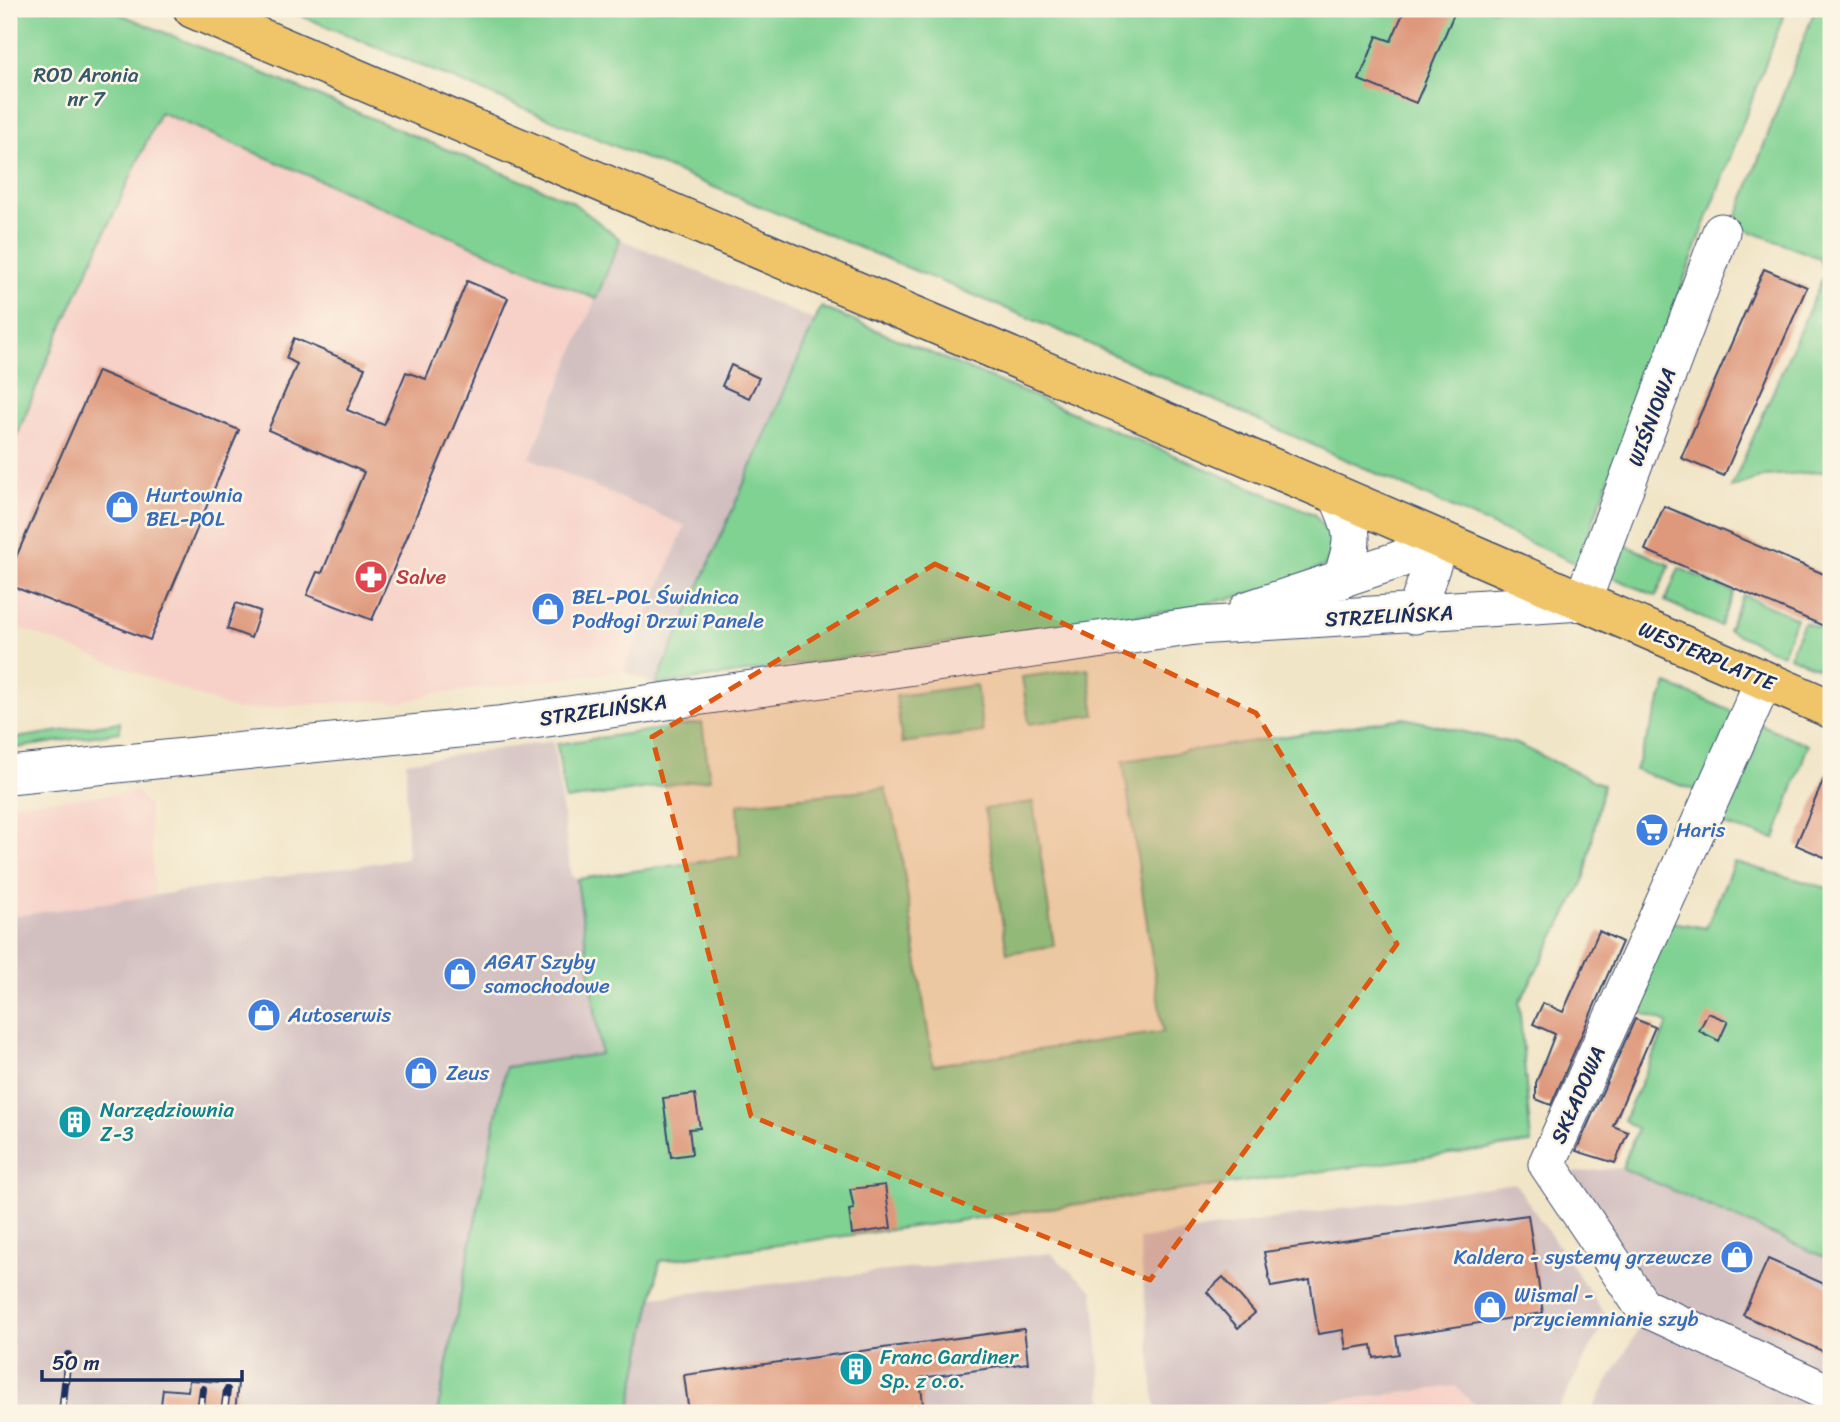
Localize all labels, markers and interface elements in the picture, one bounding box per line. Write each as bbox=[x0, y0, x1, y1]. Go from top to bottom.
park label: ROD Aronia nr 7 bbox=[34, 56, 139, 118]
street label: WIŚNIOWA bbox=[1617, 362, 1687, 472]
place label: Hurtownia BEL-POL bbox=[146, 476, 243, 538]
shop icon: Hurtownia BEL-POL bbox=[103, 488, 141, 526]
pharmacy icon: Salve bbox=[352, 558, 390, 596]
place label: Salve bbox=[396, 558, 446, 596]
place label: BEL-POL Świdnica Podłogi Drzwi Panele bbox=[572, 578, 764, 640]
shop icon: BEL-POL Świdnica Podłogi Drzwi Panele bbox=[529, 590, 567, 628]
street label: STRZELIŃSKA bbox=[1324, 594, 1454, 638]
street label: WESTERPLATTE bbox=[1632, 610, 1783, 703]
street label: STRZELIŃSKA bbox=[537, 682, 669, 738]
supermarket icon: Haris bbox=[1633, 811, 1671, 849]
place label: Haris bbox=[1676, 811, 1726, 849]
place label: AGAT Szyby samochodowe bbox=[483, 943, 610, 1005]
shop icon: AGAT Szyby samochodowe bbox=[441, 955, 479, 993]
shop icon: Autoserwis bbox=[245, 996, 283, 1034]
place label: Autoserwis bbox=[287, 996, 392, 1034]
street label: SKŁADOWA bbox=[1540, 1040, 1616, 1150]
shop icon: Zeus bbox=[402, 1054, 440, 1092]
place label: Zeus bbox=[446, 1054, 489, 1092]
place label: Narzędziownia Z-3 bbox=[100, 1091, 234, 1153]
building icon: Narzędziownia Z-3 bbox=[56, 1103, 94, 1141]
place label: Kaldera - systemy grzewcze bbox=[1454, 1238, 1712, 1276]
shop icon: Kaldera - systemy grzewcze bbox=[1718, 1238, 1756, 1276]
place label: Wismal - przyciemnianie szyb bbox=[1513, 1276, 1699, 1338]
shop icon: Wismal - przyciemnianie szyb bbox=[1471, 1288, 1509, 1326]
scale bar bbox=[42, 1338, 242, 1382]
place label: Franc Gardiner Sp. z o.o. bbox=[880, 1338, 1019, 1400]
text: 50 m bbox=[52, 1344, 100, 1382]
building icon: Franc Gardiner Sp. z o.o. bbox=[837, 1350, 875, 1388]

